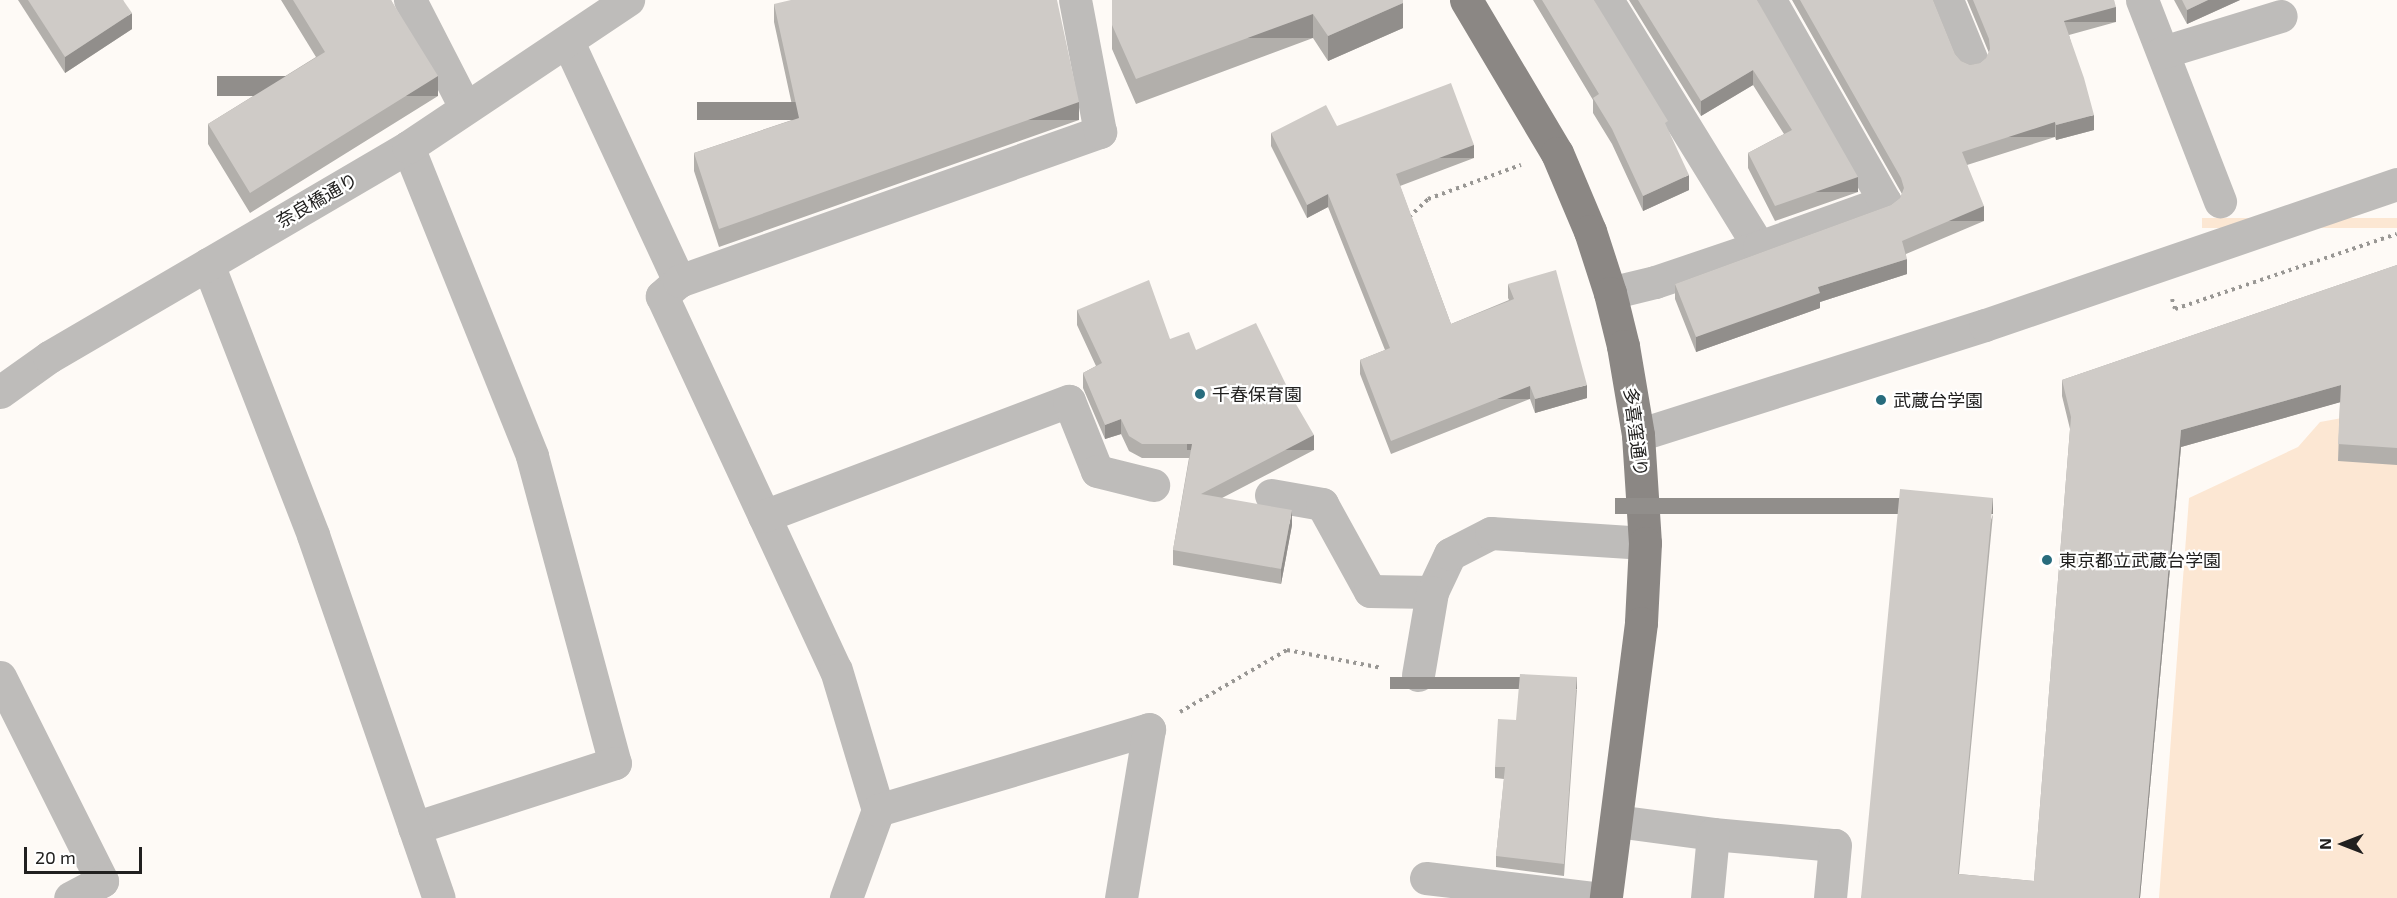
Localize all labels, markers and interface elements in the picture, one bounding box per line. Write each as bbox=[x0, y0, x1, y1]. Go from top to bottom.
street label: 奈良橋通り bbox=[273, 168, 361, 232]
place label: 千春保育園 bbox=[1212, 383, 1302, 405]
street label: 多喜窪通り bbox=[1620, 386, 1652, 478]
marker: 千春保育園 bbox=[1193, 387, 1207, 401]
place label: 武蔵台学園 bbox=[1893, 389, 1983, 411]
marker: 武蔵台学園 bbox=[1874, 393, 1888, 407]
place label: 東京都立武蔵台学園 bbox=[2059, 549, 2221, 571]
marker: 東京都立武蔵台学園 bbox=[2040, 553, 2054, 567]
north arrow bbox=[2313, 814, 2373, 874]
scale bar bbox=[27, 835, 146, 873]
text: N bbox=[2315, 838, 2334, 850]
text: 20 m bbox=[35, 846, 76, 868]

